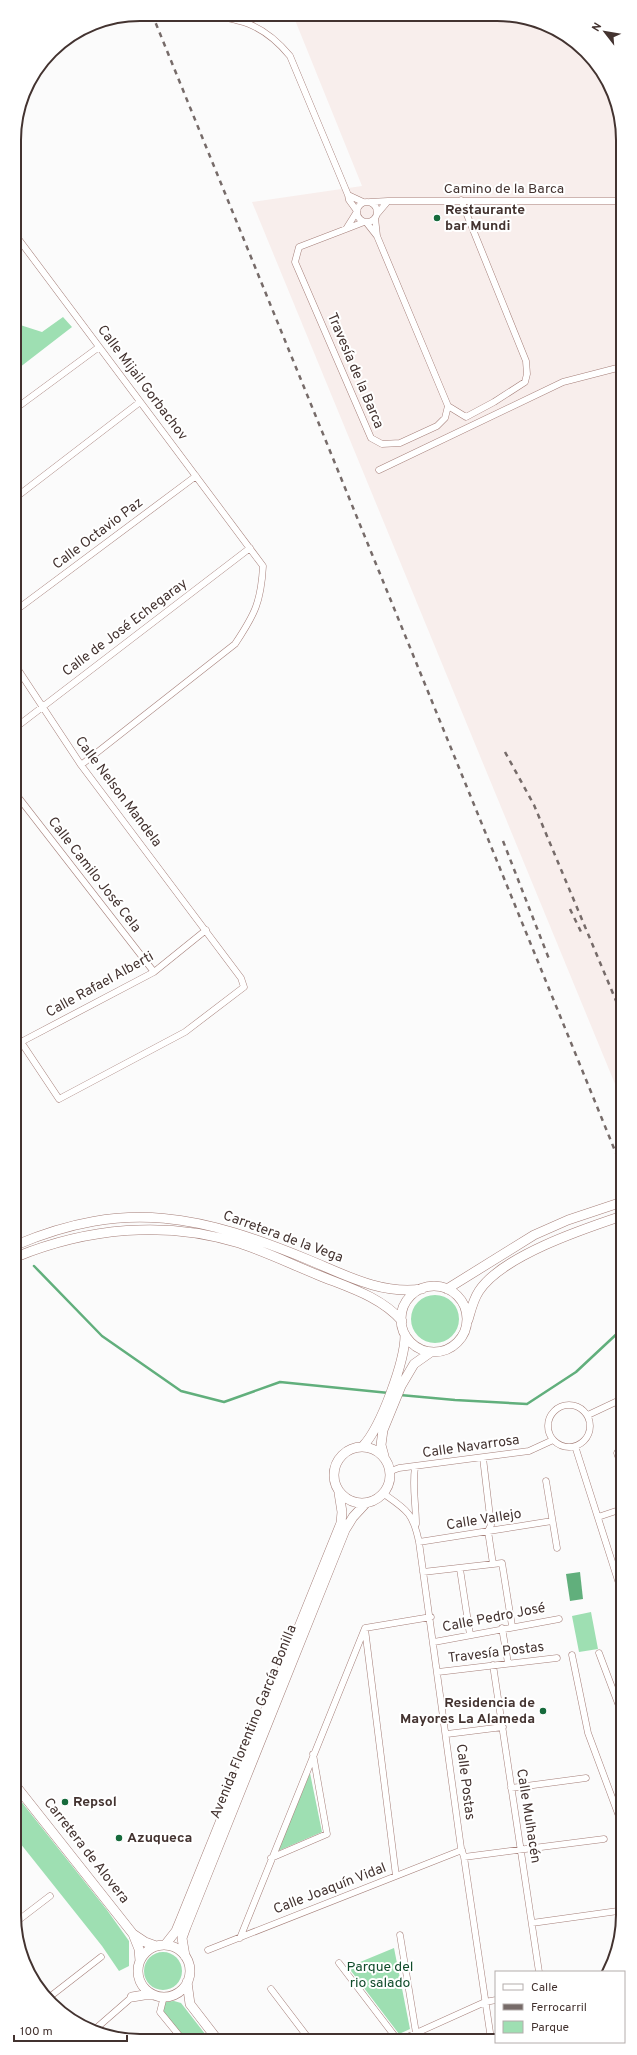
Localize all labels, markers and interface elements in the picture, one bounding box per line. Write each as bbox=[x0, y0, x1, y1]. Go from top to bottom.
north arrow bbox=[585, 12, 625, 52]
text: N bbox=[589, 20, 605, 34]
street label: Camino de la Barca bbox=[444, 181, 564, 198]
place label: Restaurante bar Mundi bbox=[445, 202, 525, 235]
marker: Restaurante bar Mundi bbox=[432, 213, 442, 223]
street label: Travesía de la Barca bbox=[323, 311, 387, 431]
street label: Calle Mijail Gorbachov bbox=[93, 322, 191, 444]
street label: Calle Octavio Paz bbox=[49, 494, 147, 574]
street label: Calle de José Echegaray bbox=[59, 575, 191, 681]
street label: Calle Nelson Mandela bbox=[71, 733, 165, 851]
street label: Calle Camilo José Cela bbox=[44, 814, 144, 936]
street label: Calle Rafael Alberti bbox=[43, 948, 157, 1022]
street label: Carretera de la Vega bbox=[221, 1207, 345, 1267]
street label: Calle Navarrosa bbox=[421, 1432, 521, 1462]
street label: Calle Vallejo bbox=[445, 1506, 523, 1534]
street label: Calle Pedro José bbox=[441, 1600, 547, 1636]
street label: Avenida Florentino García Bonilla bbox=[207, 1623, 301, 1821]
street label: Travesía Postas bbox=[447, 1639, 545, 1667]
place label: Residencia de Mayores La Alameda bbox=[400, 1695, 535, 1728]
marker: Residencia de Mayores La Alameda bbox=[538, 1706, 548, 1716]
street label: Calle Postas bbox=[452, 1743, 478, 1821]
street label: Calle Mulhacén bbox=[512, 1768, 544, 1864]
place label: Repsol bbox=[73, 1794, 117, 1811]
street label: Carretera de Alovera bbox=[39, 1795, 133, 1907]
marker: Repsol bbox=[60, 1797, 70, 1807]
place label: Azuqueca bbox=[127, 1830, 192, 1847]
marker: Azuqueca bbox=[114, 1833, 124, 1843]
street label: Calle Joaquín Vidal bbox=[271, 1860, 389, 1918]
park label: Parque del rio salado bbox=[347, 1959, 413, 1992]
legend bbox=[495, 1971, 625, 2043]
text: Calle bbox=[531, 1980, 558, 1996]
text: Ferrocarril bbox=[531, 2000, 587, 2016]
scale bar bbox=[14, 2017, 127, 2043]
text: Parque bbox=[531, 2020, 569, 2036]
text: 100 m bbox=[20, 2024, 53, 2040]

